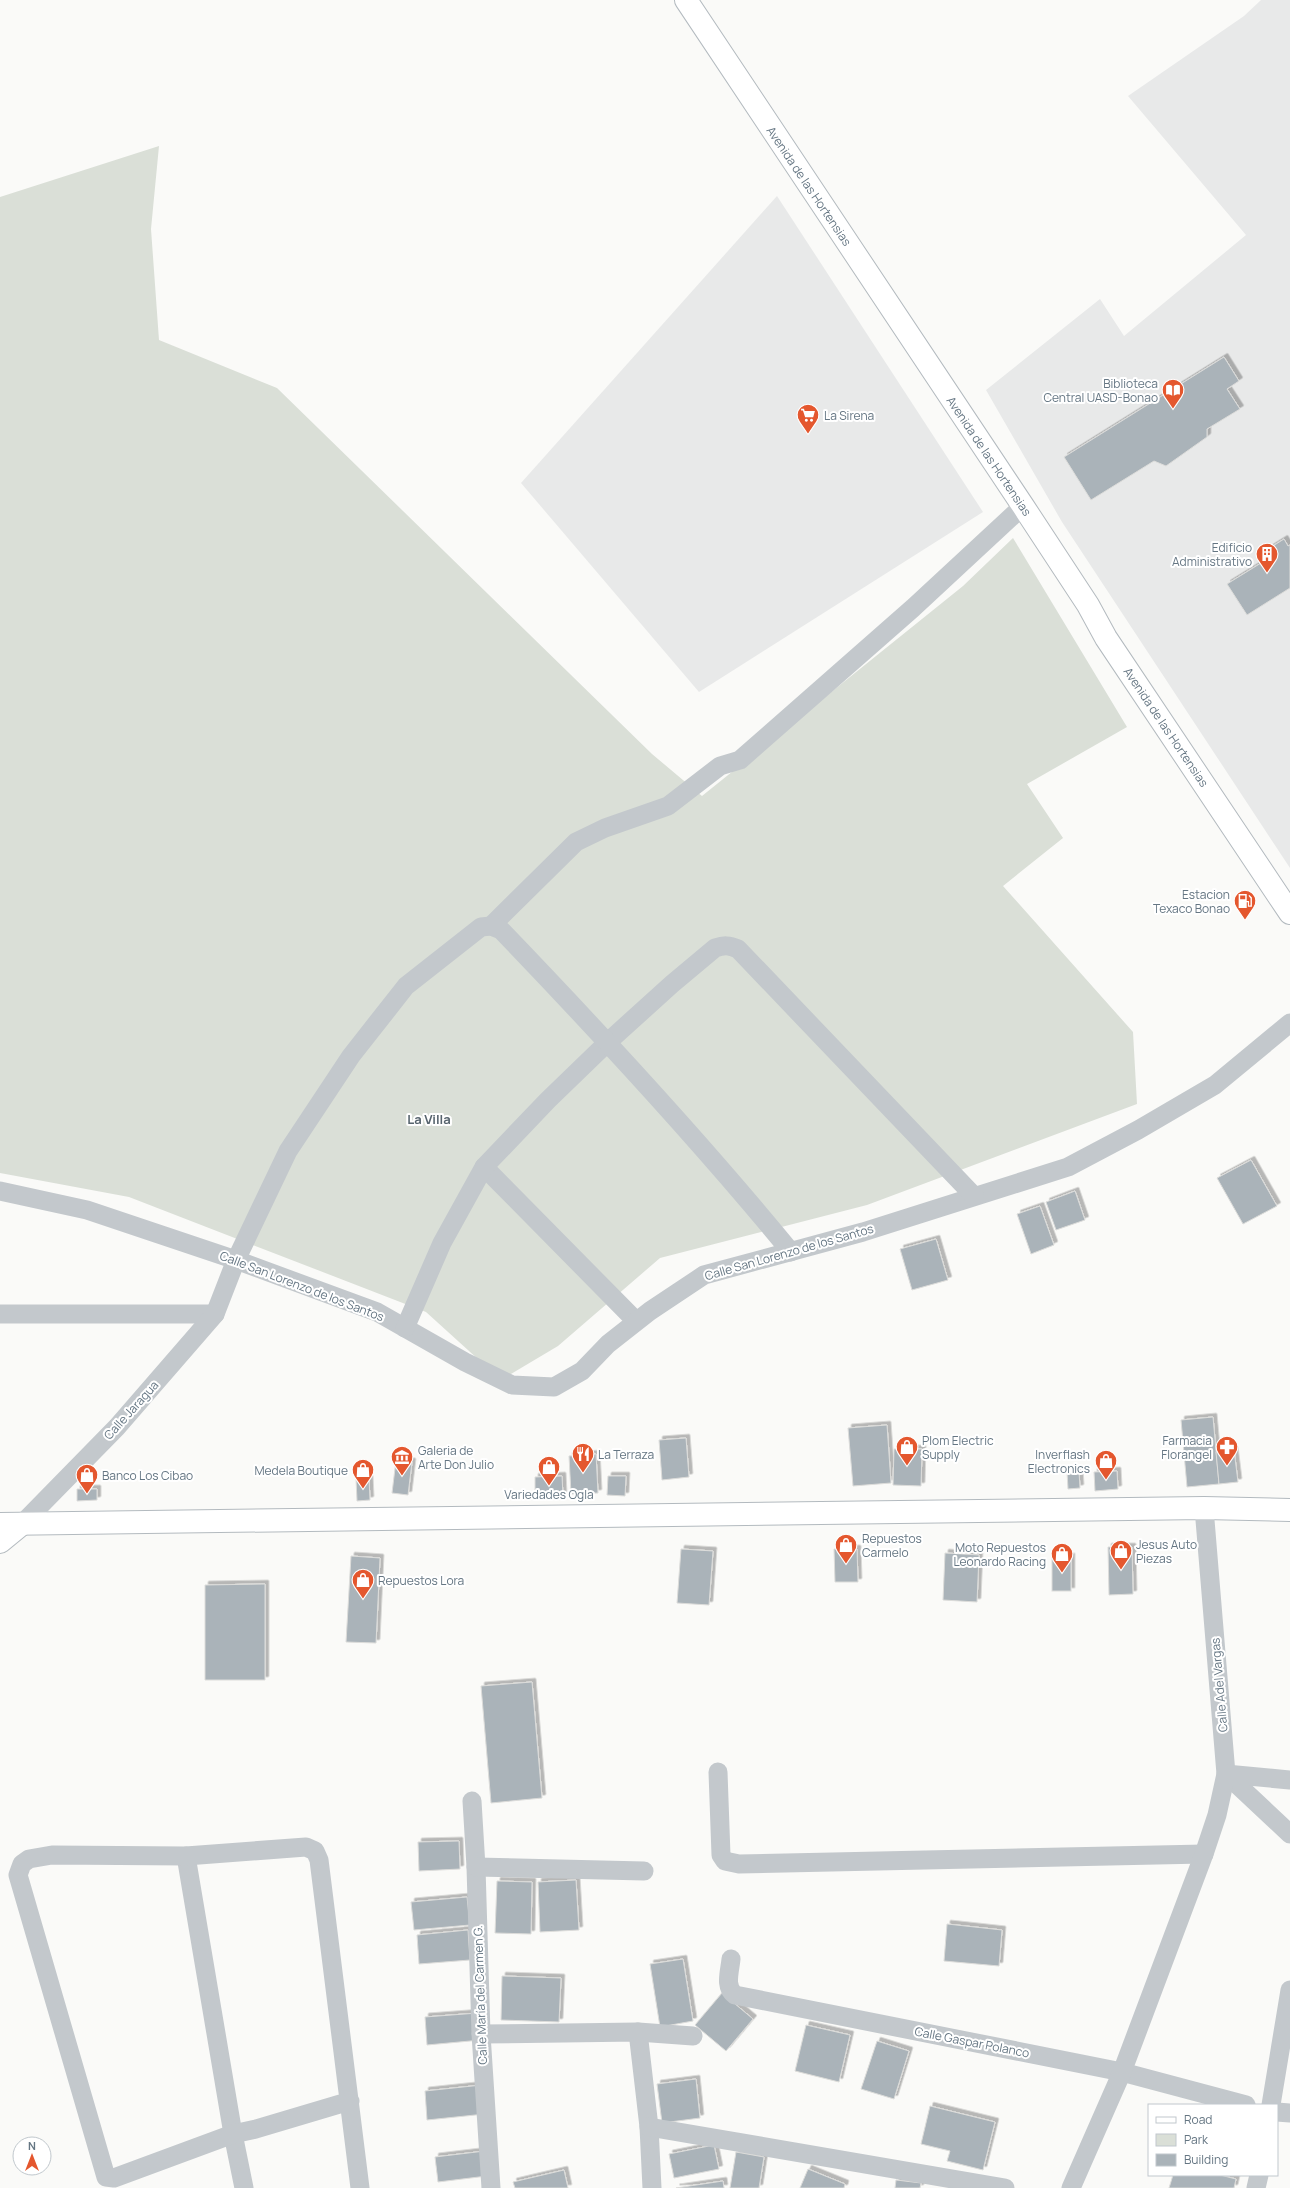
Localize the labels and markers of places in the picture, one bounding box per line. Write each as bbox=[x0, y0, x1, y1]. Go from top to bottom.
place label: Biblioteca Central UASD-Bonao bbox=[1043, 375, 1158, 406]
library icon: Biblioteca Central UASD-Bonao bbox=[1160, 377, 1186, 410]
supermarket icon: La Sirena bbox=[795, 402, 821, 435]
place label: La Sirena bbox=[824, 407, 874, 424]
place label: Edificio Administrativo bbox=[1172, 539, 1252, 570]
building icon: Edificio Administrativo bbox=[1254, 541, 1280, 574]
place label: Estacion Texaco Bonao bbox=[1153, 886, 1230, 917]
fuel station icon: Estacion Texaco Bonao bbox=[1232, 888, 1258, 921]
place label: Plom Electric Supply bbox=[922, 1432, 994, 1463]
place label: Farmacia Florangel bbox=[1161, 1432, 1212, 1463]
shop icon: Plom Electric Supply bbox=[894, 1434, 920, 1467]
pharmacy icon: Farmacia Florangel bbox=[1214, 1434, 1240, 1467]
restaurant icon: La Terraza bbox=[570, 1441, 596, 1474]
place label: Galeria de Arte Don Julio bbox=[418, 1442, 494, 1473]
museum icon: Galeria de Arte Don Julio bbox=[389, 1444, 415, 1477]
place label: La Terraza bbox=[598, 1446, 654, 1463]
place label: Inverflash Electronics bbox=[1028, 1446, 1090, 1477]
shop icon: Inverflash Electronics bbox=[1093, 1448, 1119, 1481]
shop icon: Variedades Ogla bbox=[536, 1454, 562, 1487]
shop icon: Medela Boutique bbox=[350, 1457, 376, 1490]
shop icon: Banco Los Cibao bbox=[74, 1462, 100, 1495]
place label: Medela Boutique bbox=[254, 1462, 348, 1479]
place label: Banco Los Cibao bbox=[102, 1467, 193, 1484]
place label: Variedades Ogla bbox=[504, 1486, 594, 1503]
place label: Repuestos Carmelo bbox=[862, 1530, 922, 1561]
shop icon: Repuestos Carmelo bbox=[833, 1532, 859, 1565]
place label: Jesus Auto Piezas bbox=[1136, 1536, 1197, 1567]
shop icon: Jesus Auto Piezas bbox=[1108, 1538, 1134, 1571]
place label: Moto Repuestos Leonardo Racing bbox=[953, 1539, 1046, 1570]
shop icon: Moto Repuestos Leonardo Racing bbox=[1049, 1541, 1075, 1574]
shop icon: Repuestos Lora bbox=[350, 1567, 376, 1600]
place label: Repuestos Lora bbox=[378, 1572, 464, 1589]

